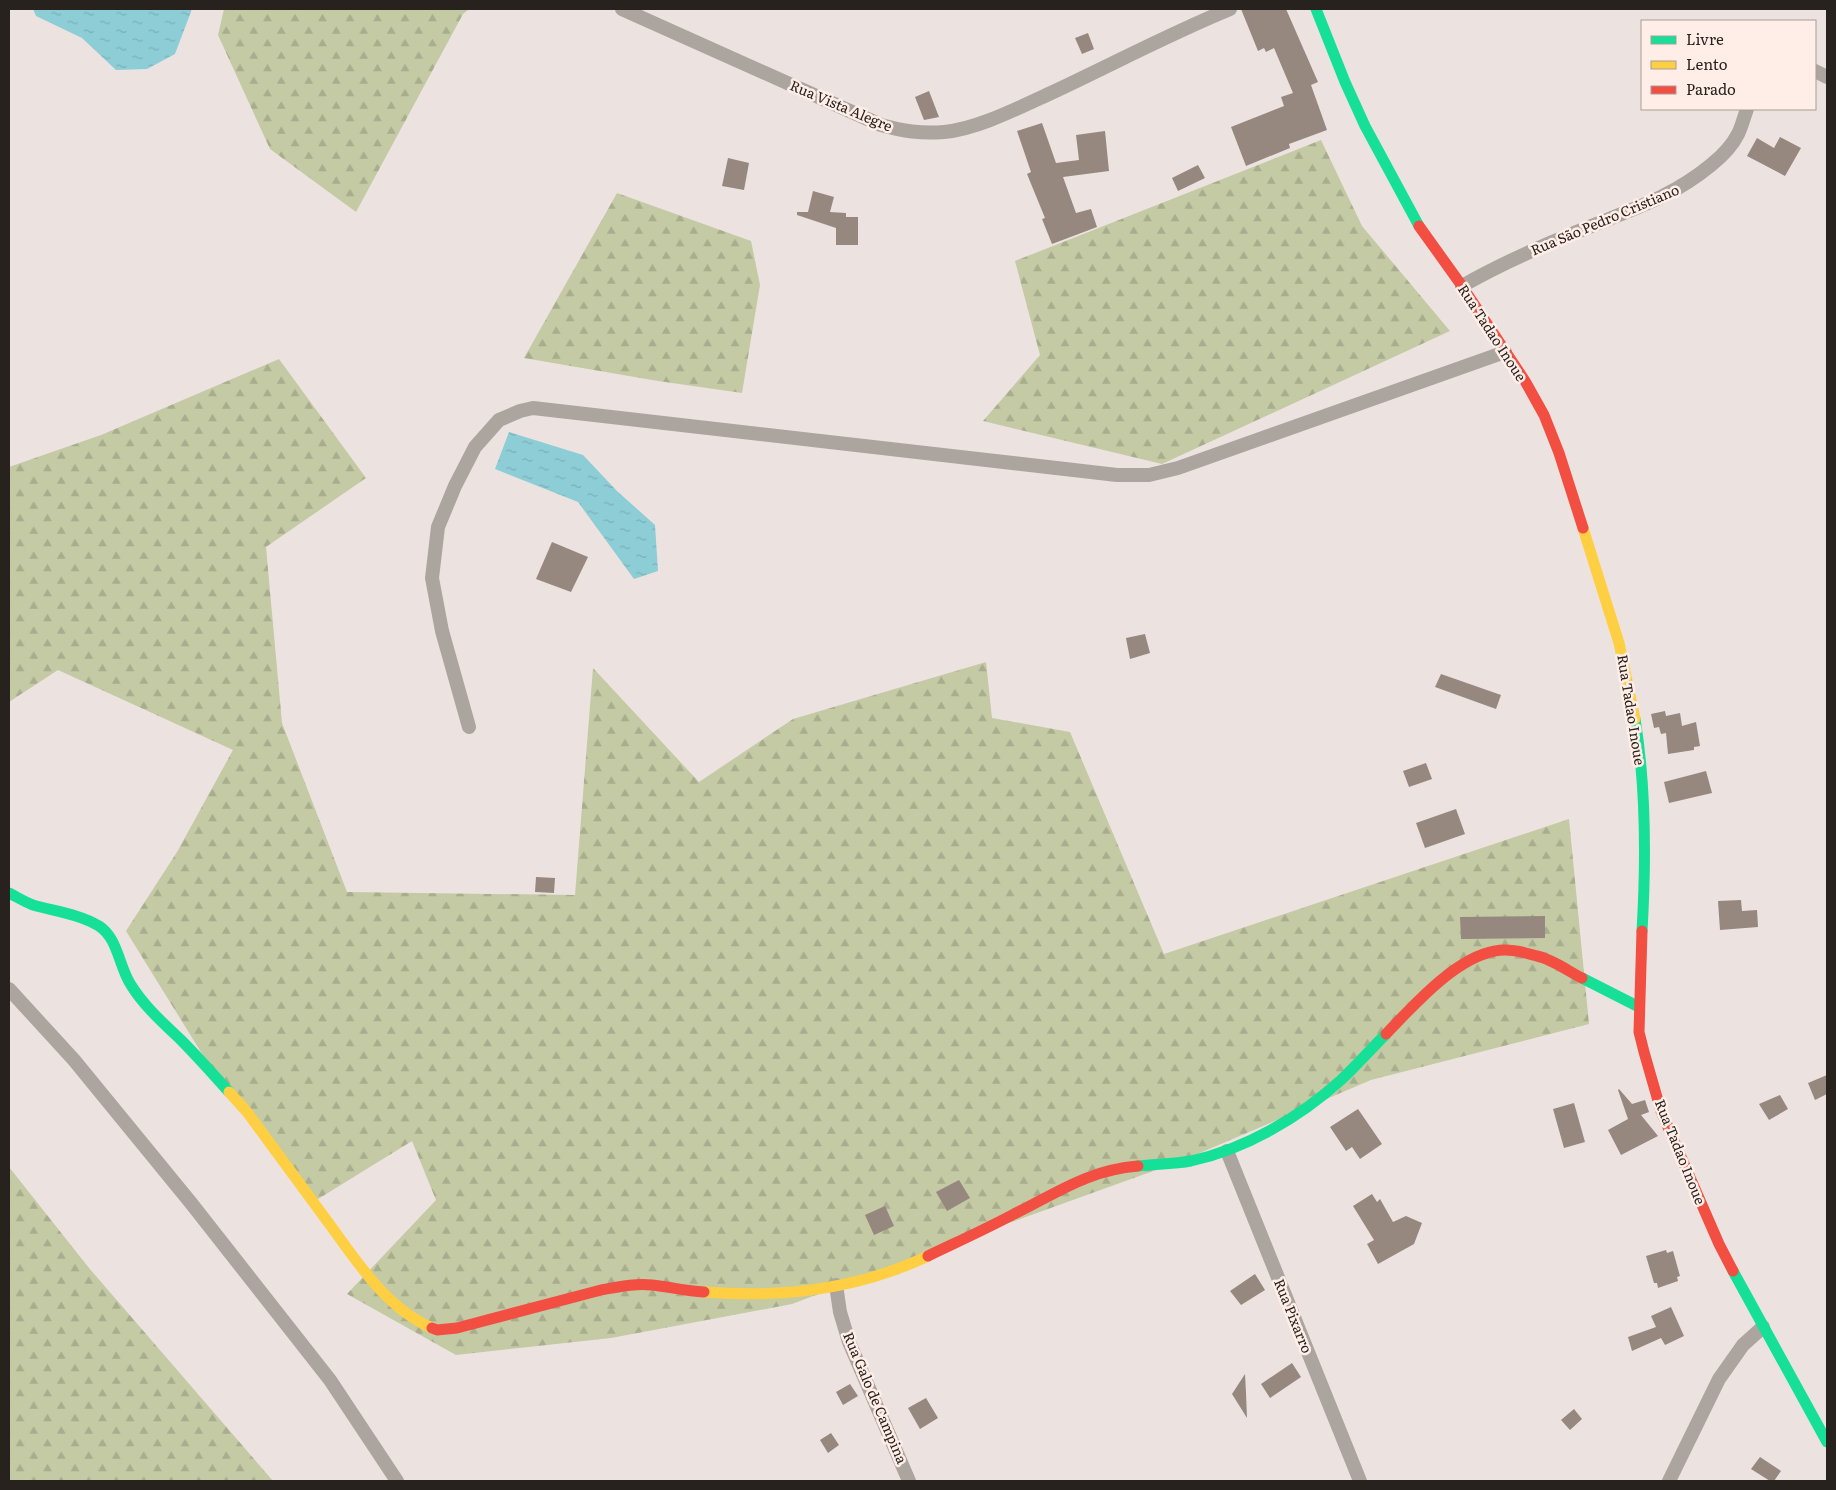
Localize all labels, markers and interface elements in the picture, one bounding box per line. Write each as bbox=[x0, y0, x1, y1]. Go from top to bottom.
legend bbox=[1641, 20, 1816, 110]
text: Livre bbox=[1686, 27, 1724, 50]
text: Lento bbox=[1686, 52, 1728, 75]
street label: Rua Vista Alegre bbox=[787, 75, 896, 136]
text: Parado bbox=[1686, 77, 1736, 100]
street label: Rua São Pedro Cristiano bbox=[1527, 179, 1682, 259]
street label: Rua Tadao Inoue bbox=[1454, 280, 1532, 385]
street label: Rua Tadao Inoue bbox=[1613, 653, 1651, 767]
street label: Rua Tadao Inoue bbox=[1651, 1096, 1711, 1207]
street label: Rua Pixarro bbox=[1270, 1275, 1318, 1356]
street label: Rua Galo de Campina bbox=[839, 1329, 913, 1467]

